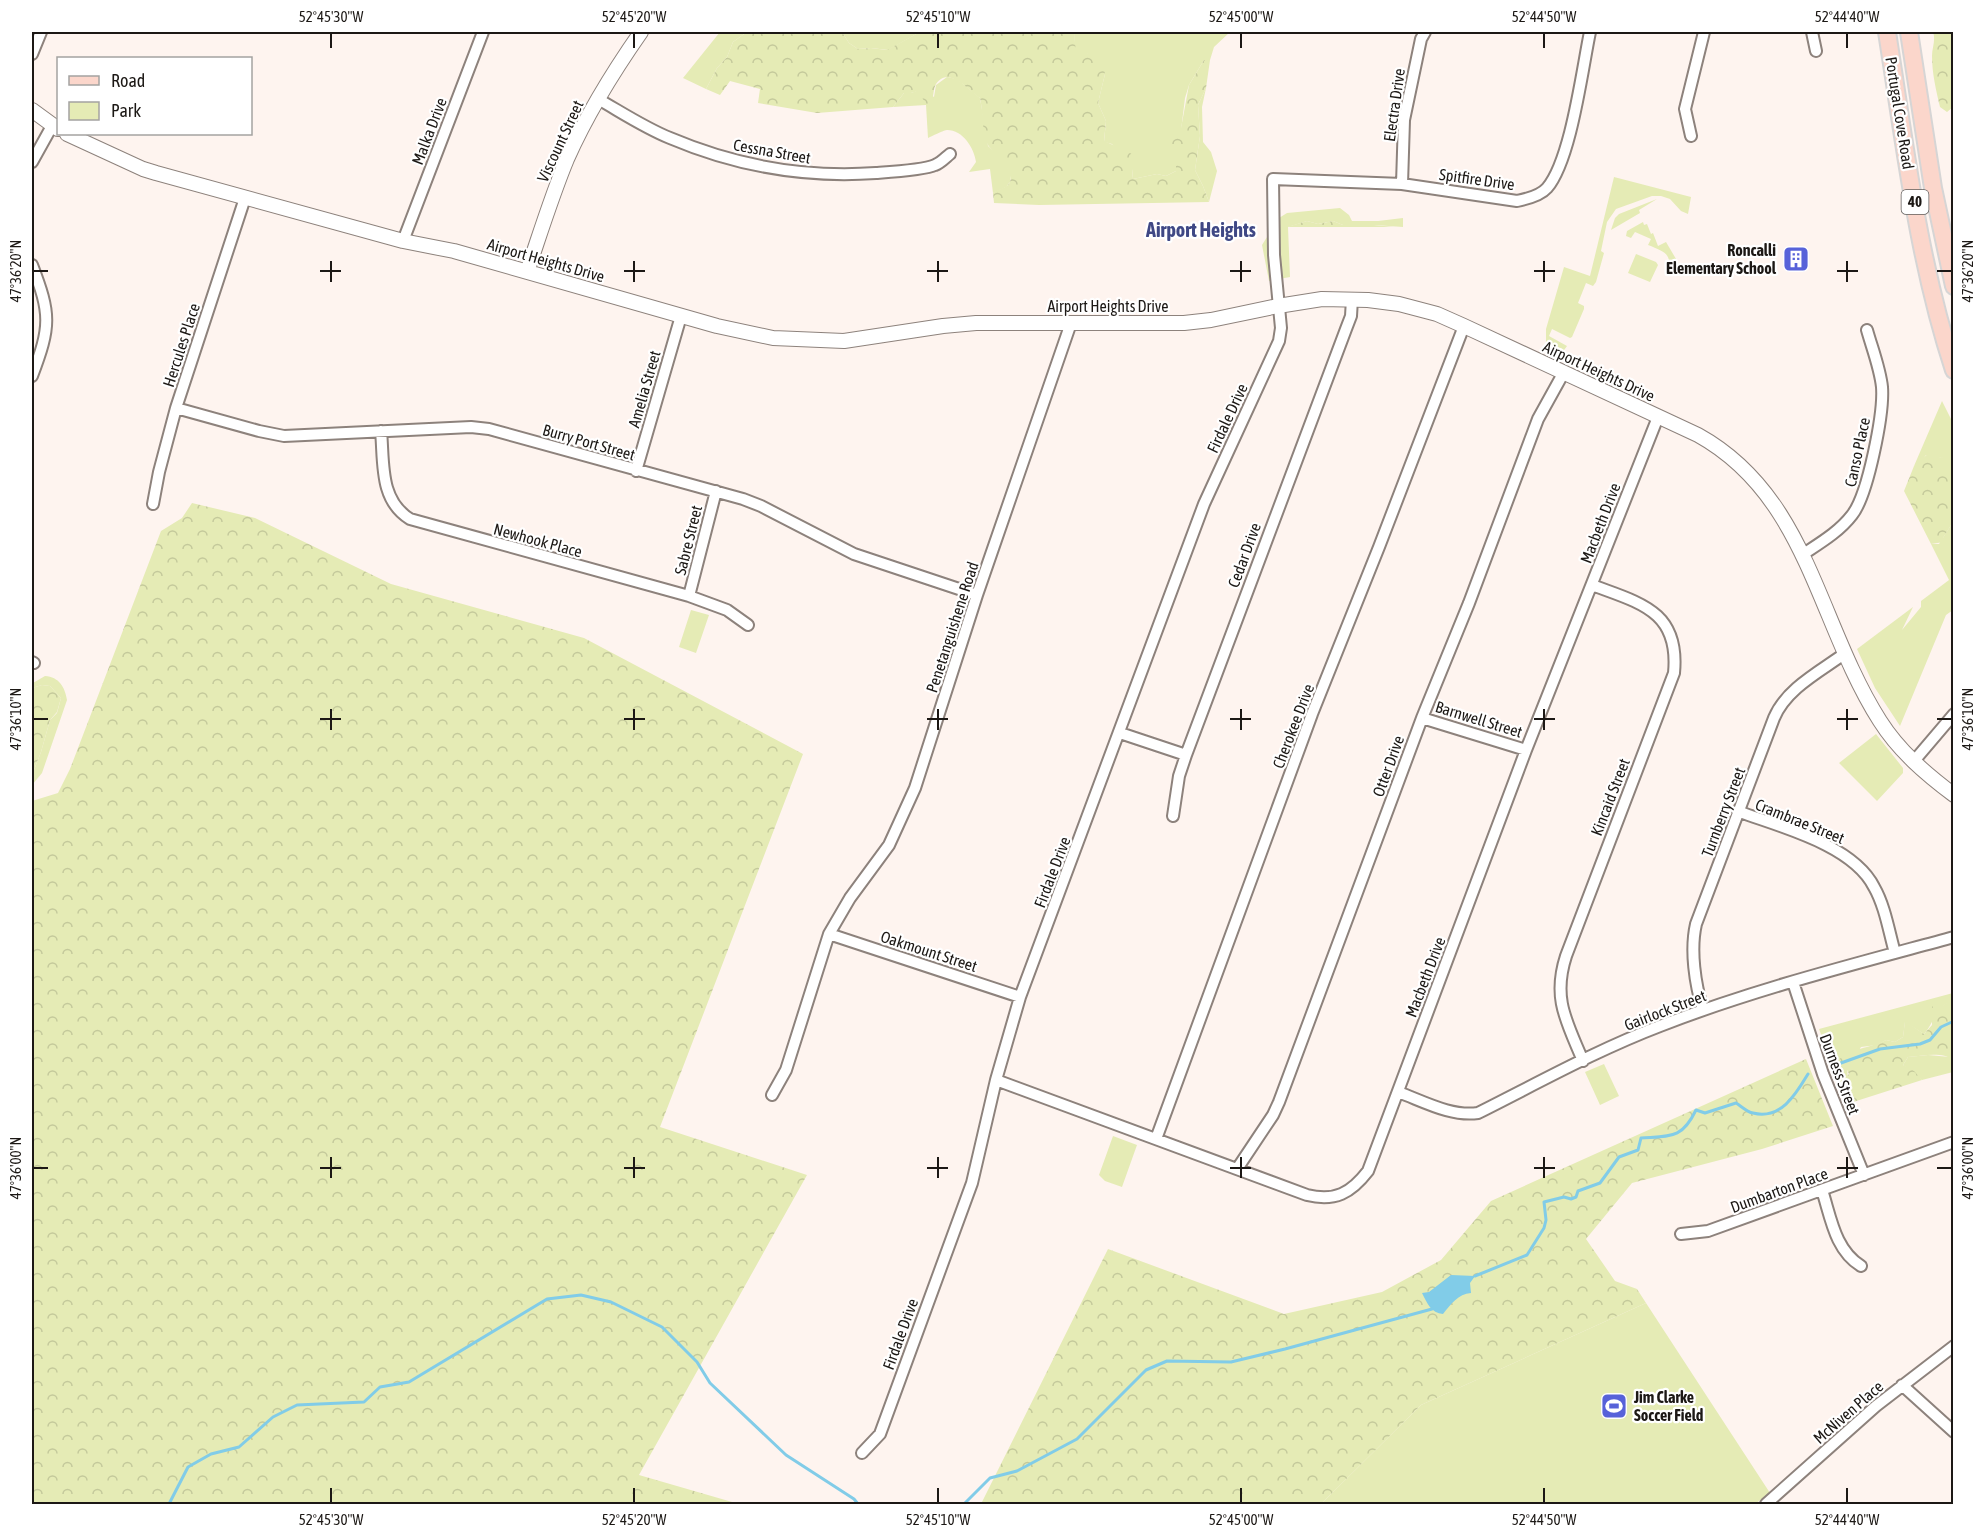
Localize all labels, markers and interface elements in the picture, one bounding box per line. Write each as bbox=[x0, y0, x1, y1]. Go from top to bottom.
text: 52°45'30"W bbox=[299, 8, 363, 25]
text: 52°45'20"W bbox=[602, 8, 666, 25]
text: 52°45'10"W bbox=[906, 8, 970, 25]
text: 52°45'00"W bbox=[1209, 8, 1273, 25]
text: 52°44'50"W bbox=[1512, 8, 1576, 25]
text: 52°44'40"W bbox=[1815, 8, 1879, 25]
street label: Portugal Cove Road bbox=[1881, 56, 1918, 171]
legend bbox=[57, 57, 252, 135]
street label: Electra Drive bbox=[1380, 67, 1408, 143]
text: Road bbox=[111, 70, 145, 91]
street label: Malka Drive bbox=[408, 95, 450, 167]
street label: Viscount Street bbox=[533, 97, 587, 185]
text: Park bbox=[111, 100, 141, 121]
street label: Cessna Street bbox=[732, 135, 812, 167]
street label: Spitfire Drive bbox=[1438, 165, 1516, 194]
road number: 40 bbox=[1902, 190, 1928, 214]
district label: Airport Heights bbox=[1145, 218, 1256, 241]
street label: Airport Heights Drive bbox=[485, 235, 607, 286]
text: 47°36'20"N bbox=[7, 240, 24, 302]
text: 47°36'20"N bbox=[1959, 240, 1976, 302]
place label: Roncalli Elementary School bbox=[1666, 241, 1777, 277]
building icon: Roncalli Elementary School bbox=[1781, 244, 1811, 274]
street label: Airport Heights Drive bbox=[1047, 297, 1169, 316]
street label: Hercules Place bbox=[159, 301, 203, 389]
street label: Airport Heights Drive bbox=[1540, 337, 1658, 406]
street label: Amelia Street bbox=[624, 348, 664, 430]
street label: Firdale Drive bbox=[1203, 380, 1251, 456]
street label: Canso Place bbox=[1841, 416, 1873, 488]
street label: Burry Port Street bbox=[540, 420, 638, 465]
street label: Macbeth Drive bbox=[1576, 480, 1624, 566]
street label: Sabre Street bbox=[671, 503, 705, 577]
street label: Newhook Place bbox=[492, 520, 584, 560]
street label: Cedar Drive bbox=[1224, 520, 1264, 590]
street label: Penetanguishene Road bbox=[922, 559, 983, 695]
street label: Cherokee Drive bbox=[1269, 681, 1317, 771]
text: 47°36'10"N bbox=[7, 688, 24, 750]
text: 47°36'10"N bbox=[1959, 688, 1976, 750]
street label: Barnwell Street bbox=[1433, 697, 1525, 741]
street label: Otter Drive bbox=[1369, 733, 1407, 799]
street label: Kincaid Street bbox=[1587, 756, 1633, 838]
street label: Turnberry Street bbox=[1698, 764, 1749, 860]
street label: Crambrae Street bbox=[1753, 795, 1848, 847]
street label: Firdale Drive bbox=[1030, 834, 1074, 910]
street label: Oakmount Street bbox=[879, 927, 980, 975]
street label: Macbeth Drive bbox=[1401, 934, 1449, 1020]
street label: Gairlock Street bbox=[1622, 986, 1709, 1034]
street label: Durness Street bbox=[1816, 1031, 1864, 1117]
text: 47°36'00"N bbox=[7, 1137, 24, 1199]
text: 47°36'00"N bbox=[1959, 1137, 1976, 1199]
street label: Dumbarton Place bbox=[1728, 1164, 1830, 1216]
street label: Firdale Drive bbox=[879, 1296, 921, 1372]
street label: McNiven Place bbox=[1810, 1377, 1886, 1447]
place label: Jim Clarke Soccer Field bbox=[1633, 1388, 1704, 1424]
sports icon: Jim Clarke Soccer Field bbox=[1599, 1391, 1629, 1421]
text: 52°45'30"W bbox=[299, 1511, 363, 1528]
text: 52°45'20"W bbox=[602, 1511, 666, 1528]
text: 52°45'10"W bbox=[906, 1511, 970, 1528]
text: 52°45'00"W bbox=[1209, 1511, 1273, 1528]
text: 52°44'50"W bbox=[1512, 1511, 1576, 1528]
text: 52°44'40"W bbox=[1815, 1511, 1879, 1528]

